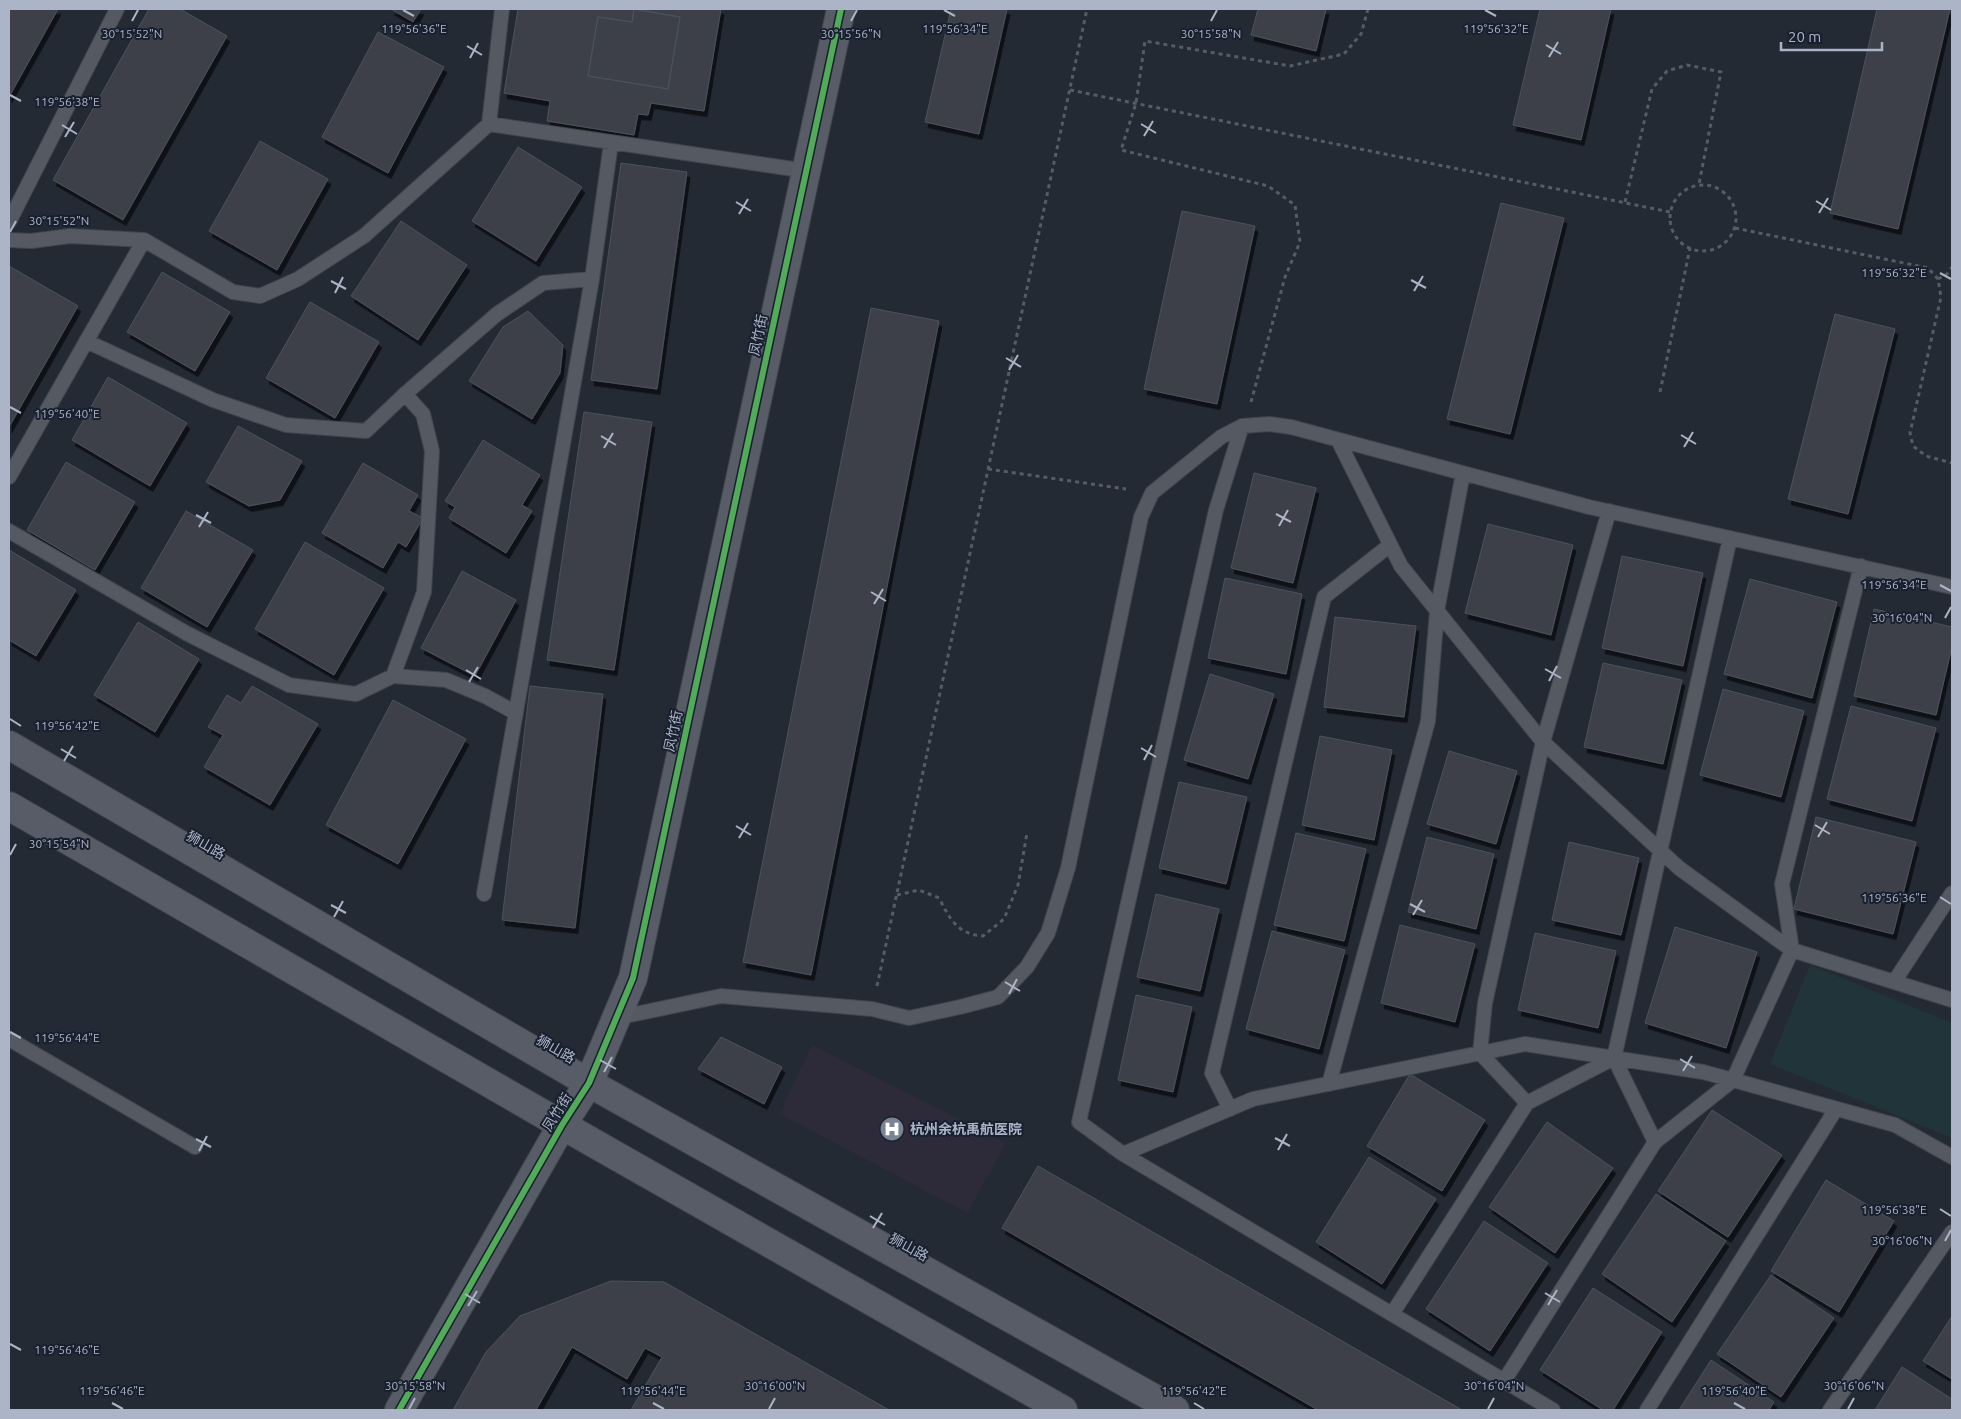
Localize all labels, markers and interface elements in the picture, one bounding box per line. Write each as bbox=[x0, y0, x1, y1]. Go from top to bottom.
scale bar bbox=[1781, 20, 1882, 52]
text: 119°56'36"E bbox=[381, 22, 447, 35]
text: 119°56'34"E bbox=[922, 22, 988, 35]
text: 119°56'32"E bbox=[1463, 22, 1529, 35]
text: 30°15'52"N bbox=[102, 27, 162, 40]
text: 30°15'56"N bbox=[821, 27, 881, 40]
text: 30°15'58"N bbox=[1181, 27, 1241, 40]
text: 20 m bbox=[1788, 28, 1821, 45]
text: 119°56'38"E bbox=[34, 95, 100, 108]
text: 30°15'52"N bbox=[29, 214, 89, 227]
text: 119°56'32"E bbox=[1861, 266, 1927, 279]
street label: 凤竹街 bbox=[746, 313, 770, 357]
text: 119°56'40"E bbox=[34, 407, 100, 420]
text: 119°56'34"E bbox=[1861, 578, 1927, 591]
text: 30°16'04"N bbox=[1872, 611, 1932, 624]
street label: 凤竹街 bbox=[661, 709, 685, 753]
text: 119°56'42"E bbox=[34, 719, 100, 732]
street label: 狮山路 bbox=[184, 828, 228, 862]
text: 30°15'54"N bbox=[29, 837, 89, 850]
text: 119°56'36"E bbox=[1861, 891, 1927, 904]
text: 119°56'44"E bbox=[34, 1031, 100, 1044]
street label: 狮山路 bbox=[534, 1032, 578, 1066]
street label: 凤竹街 bbox=[539, 1090, 575, 1134]
hospital icon: 杭州余杭禹航医院 bbox=[879, 1116, 905, 1142]
place label: 杭州余杭禹航医院 bbox=[910, 1121, 1022, 1137]
text: 119°56'38"E bbox=[1861, 1203, 1927, 1216]
street label: 狮山路 bbox=[887, 1230, 931, 1264]
text: 30°16'06"N bbox=[1872, 1234, 1932, 1247]
text: 119°56'46"E bbox=[34, 1343, 100, 1356]
text: 30°15'58"N bbox=[385, 1379, 445, 1392]
text: 30°16'00"N bbox=[745, 1379, 805, 1392]
text: 30°16'04"N bbox=[1464, 1379, 1524, 1392]
text: 30°16'06"N bbox=[1824, 1379, 1884, 1392]
text: 119°56'46"E bbox=[79, 1384, 145, 1397]
text: 119°56'44"E bbox=[620, 1384, 686, 1397]
text: 119°56'42"E bbox=[1161, 1384, 1227, 1397]
text: 119°56'40"E bbox=[1701, 1384, 1767, 1397]

